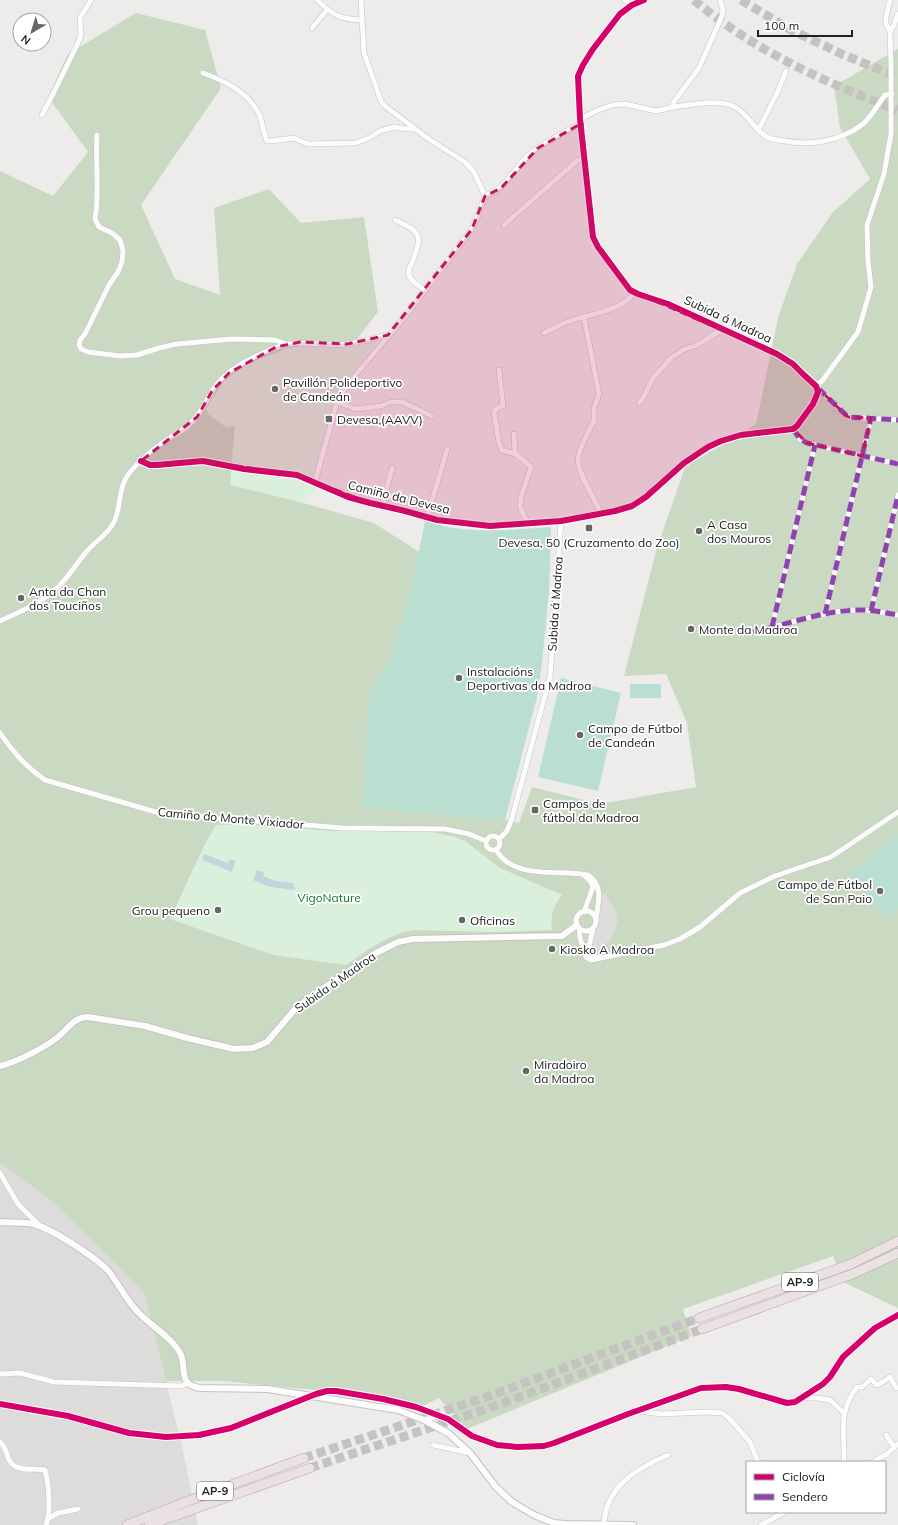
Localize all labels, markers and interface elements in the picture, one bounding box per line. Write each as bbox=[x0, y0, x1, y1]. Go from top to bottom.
north arrow bbox=[12, 12, 52, 52]
scale bar bbox=[758, 12, 852, 38]
text: 100 m bbox=[764, 18, 799, 33]
text: N bbox=[18, 32, 33, 48]
street label: Subida á Madroa bbox=[682, 292, 774, 346]
place label: Pavillón Polideportivo de Candeán bbox=[283, 375, 403, 404]
marker: Pavillón Polideportivo de Candeán bbox=[270, 384, 280, 394]
place label: Devesa,(AAVV) bbox=[337, 412, 423, 427]
marker: Devesa,(AAVV) bbox=[324, 414, 334, 424]
street label: Camiño da Devesa bbox=[346, 477, 452, 517]
place label: A Casa dos Mouros bbox=[707, 517, 771, 546]
marker: Devesa, 50 (Cruzamento do Zoo) bbox=[584, 523, 594, 533]
marker: A Casa dos Mouros bbox=[694, 526, 704, 536]
place label: Devesa, 50 (Cruzamento do Zoo) bbox=[498, 535, 680, 550]
street label: Subida á Madroa bbox=[544, 556, 566, 652]
place label: Anta da Chan dos Touciños bbox=[29, 584, 106, 613]
marker: Anta da Chan dos Touciños bbox=[16, 593, 26, 603]
place label: Monte da Madroa bbox=[699, 622, 798, 637]
marker: Monte da Madroa bbox=[686, 624, 696, 634]
place label: Instalacións Deportivas da Madroa bbox=[467, 664, 591, 693]
marker: Instalacións Deportivas da Madroa bbox=[454, 673, 464, 683]
place label: Campo de Fútbol de Candeán bbox=[588, 721, 682, 750]
marker: Campo de Fútbol de Candeán bbox=[575, 730, 585, 740]
place label: Campos de fútbol da Madroa bbox=[543, 796, 639, 825]
street label: Camiño do Monte Vixiador bbox=[157, 804, 305, 832]
marker: Campos de fútbol da Madroa bbox=[530, 805, 540, 815]
place label: Campo de Fútbol de San Paio bbox=[778, 877, 872, 906]
marker: Campo de Fútbol de San Paio bbox=[875, 886, 885, 896]
park label: VigoNature bbox=[297, 890, 361, 905]
place label: Grou pequeno bbox=[132, 903, 210, 918]
marker: Grou pequeno bbox=[213, 905, 223, 915]
place label: Oficinas bbox=[470, 913, 515, 928]
marker: Oficinas bbox=[457, 915, 467, 925]
place label: Kiosko A Madroa bbox=[560, 942, 654, 957]
marker: Kiosko A Madroa bbox=[547, 944, 557, 954]
street label: Subida á Madroa bbox=[292, 949, 378, 1015]
place label: Miradoiro da Madroa bbox=[534, 1057, 595, 1086]
marker: Miradoiro da Madroa bbox=[521, 1066, 531, 1076]
road number: AP-9 bbox=[782, 1273, 818, 1291]
legend bbox=[746, 1461, 886, 1513]
text: Ciclovía bbox=[782, 1469, 825, 1484]
road number: AP-9 bbox=[197, 1482, 233, 1500]
text: Sendero bbox=[782, 1489, 828, 1504]

